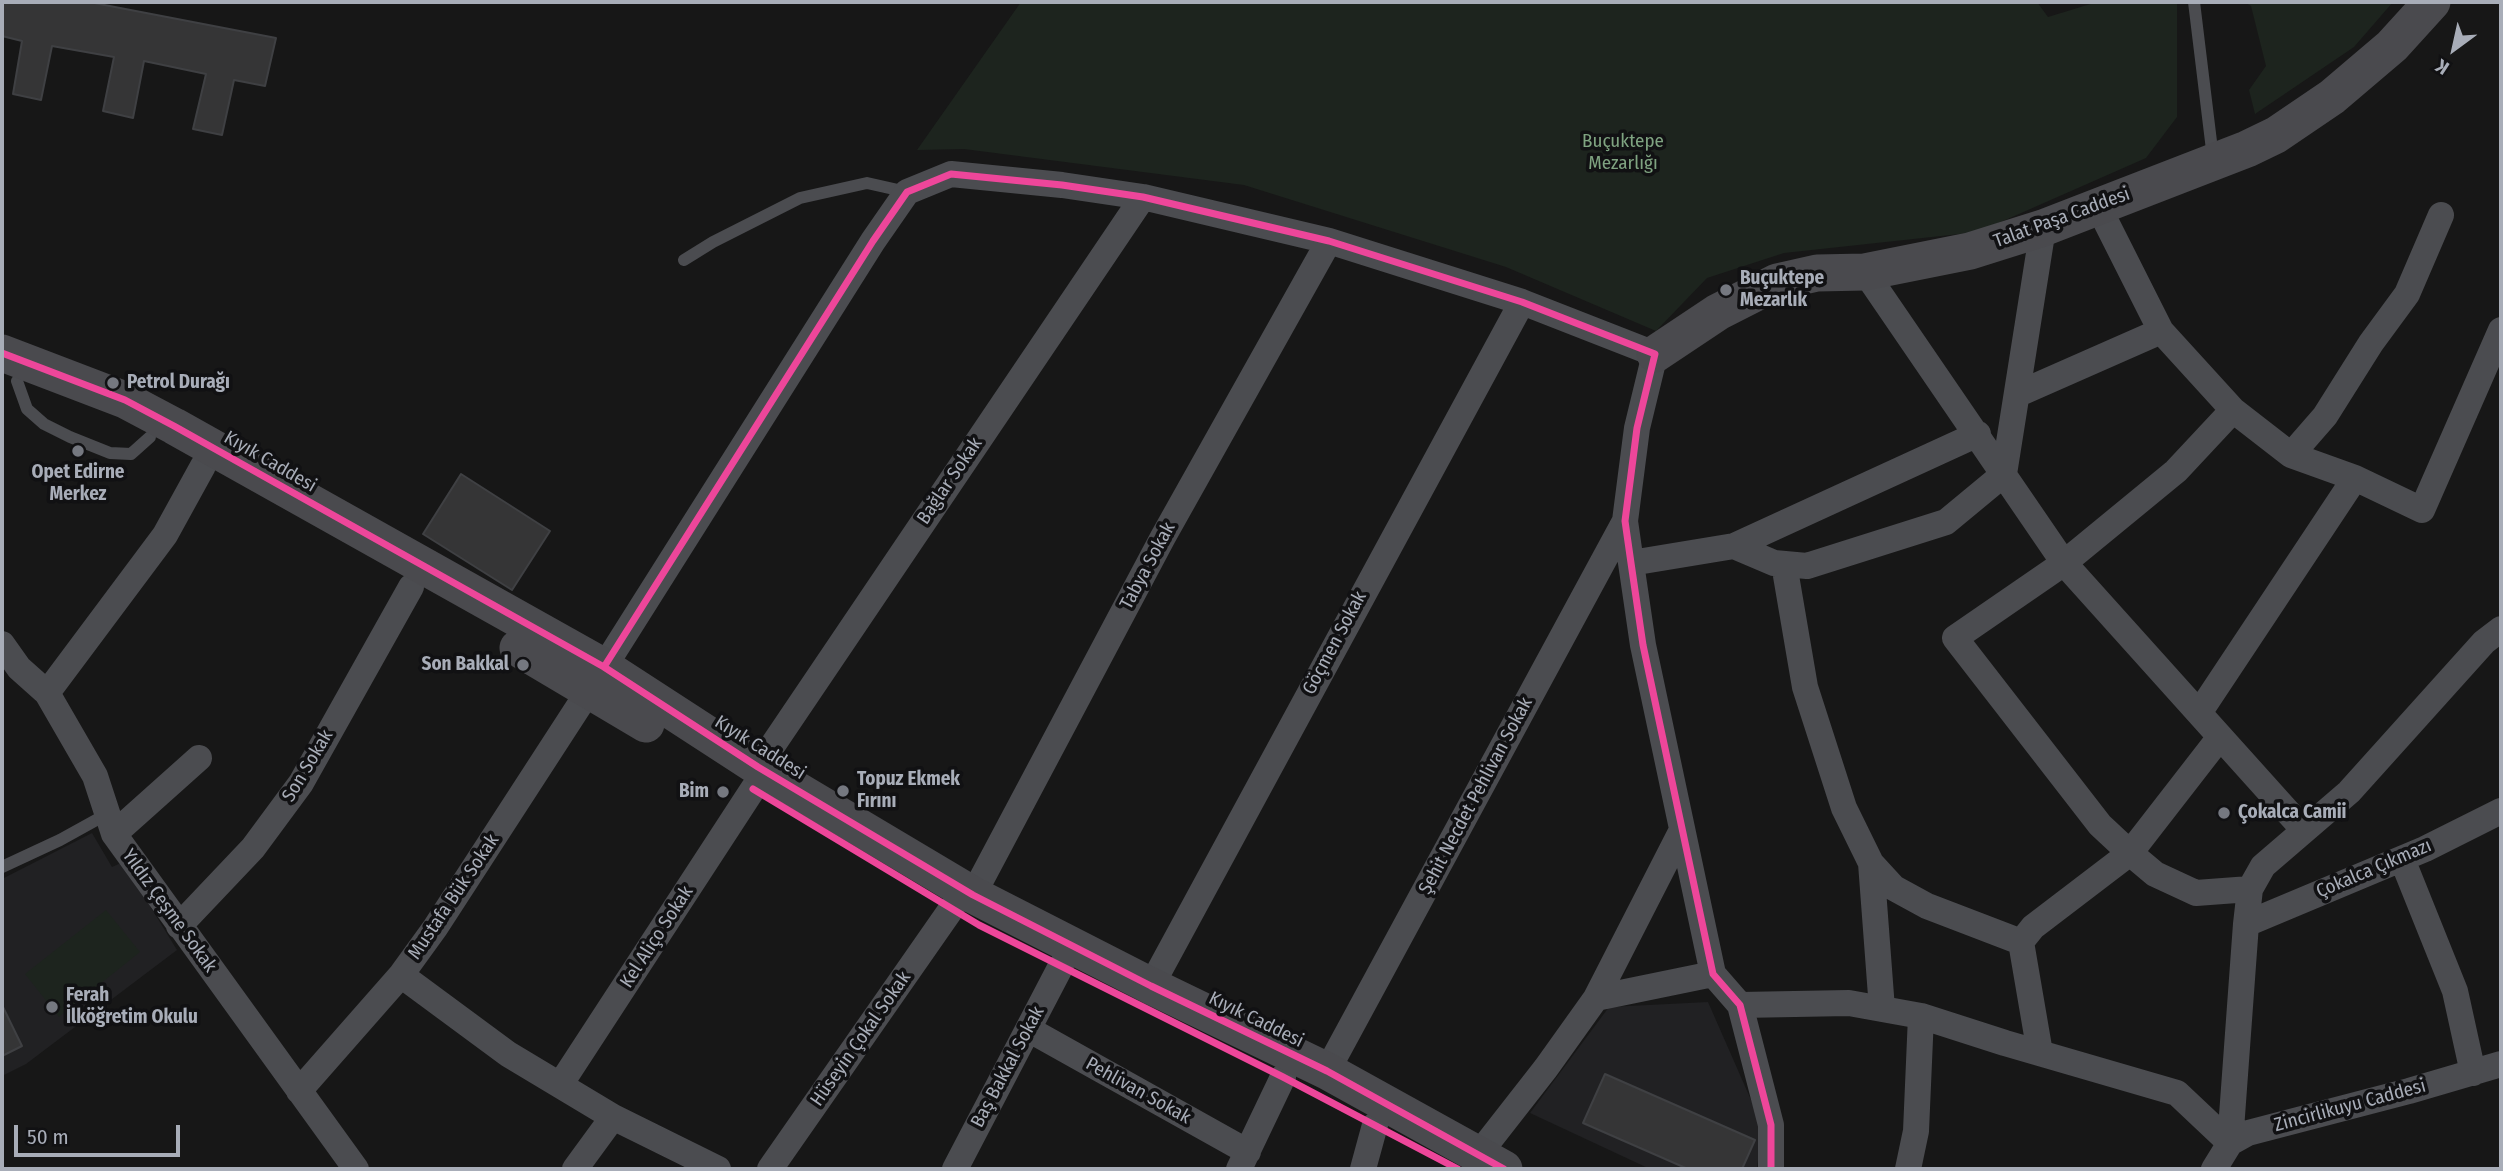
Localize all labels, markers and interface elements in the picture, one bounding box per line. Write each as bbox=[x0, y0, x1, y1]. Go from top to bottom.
north arrow bbox=[2419, 14, 2489, 84]
text: K bbox=[2431, 54, 2453, 80]
park label: Buçuktepe Mezarlığı bbox=[1582, 131, 1664, 175]
street label: Talat Paşa Caddesi bbox=[1991, 183, 2133, 253]
place label: Buçuktepe Mezarlık bbox=[1740, 268, 1824, 312]
marker: Buçuktepe Mezarlık bbox=[1718, 282, 1734, 298]
place label: Petrol Durağı bbox=[127, 372, 230, 394]
marker: Petrol Durağı bbox=[105, 375, 121, 391]
street label: Kıyık Caddesi bbox=[220, 426, 320, 498]
street label: Bağlar Sokak bbox=[913, 433, 987, 529]
marker: Opet Edirne Merkez bbox=[70, 443, 86, 459]
place label: Opet Edirne Merkez bbox=[31, 462, 125, 506]
street label: Tabya Sokak bbox=[1116, 519, 1180, 613]
street label: Göçmen Sokak bbox=[1298, 587, 1372, 699]
place label: Son Bakkal bbox=[422, 654, 509, 676]
marker: Son Bakkal bbox=[515, 657, 531, 673]
street label: Şehit Necdet Pehlivan Sokak bbox=[1414, 694, 1538, 898]
street label: Kıyık Caddesi bbox=[710, 711, 810, 785]
street label: Son Sokak bbox=[278, 726, 338, 806]
place label: Topuz Ekmek Fırını bbox=[857, 769, 960, 813]
place label: Bim bbox=[679, 781, 709, 803]
marker: Topuz Ekmek Fırını bbox=[835, 783, 851, 799]
marker: Bim bbox=[715, 784, 731, 800]
place label: Çokalca Camii bbox=[2238, 802, 2346, 824]
marker: Çokalca Camii bbox=[2216, 805, 2232, 821]
street label: Mustafa Bük Sokak bbox=[404, 830, 504, 964]
street label: Çokalca Çıkmazı bbox=[2313, 835, 2435, 903]
street label: Yıldız Çeşme Sokak bbox=[117, 845, 221, 977]
street label: Kel Aliço Sokak bbox=[616, 882, 698, 992]
street label: Hüseyin Çokal Sokak bbox=[806, 967, 916, 1111]
place label: Ferah İlköğretim Okulu bbox=[66, 985, 198, 1029]
street label: Kıyık Caddesi bbox=[1205, 987, 1307, 1053]
marker: Ferah İlköğretim Okulu bbox=[44, 999, 60, 1015]
street label: Baş Bakkal Sokak bbox=[966, 1002, 1050, 1132]
street label: Pehlivan Sokak bbox=[1081, 1053, 1195, 1129]
street label: Zincirlikuyu Caddesi bbox=[2272, 1075, 2428, 1137]
scale bar bbox=[18, 1112, 184, 1156]
text: 50 m bbox=[27, 1124, 69, 1150]

